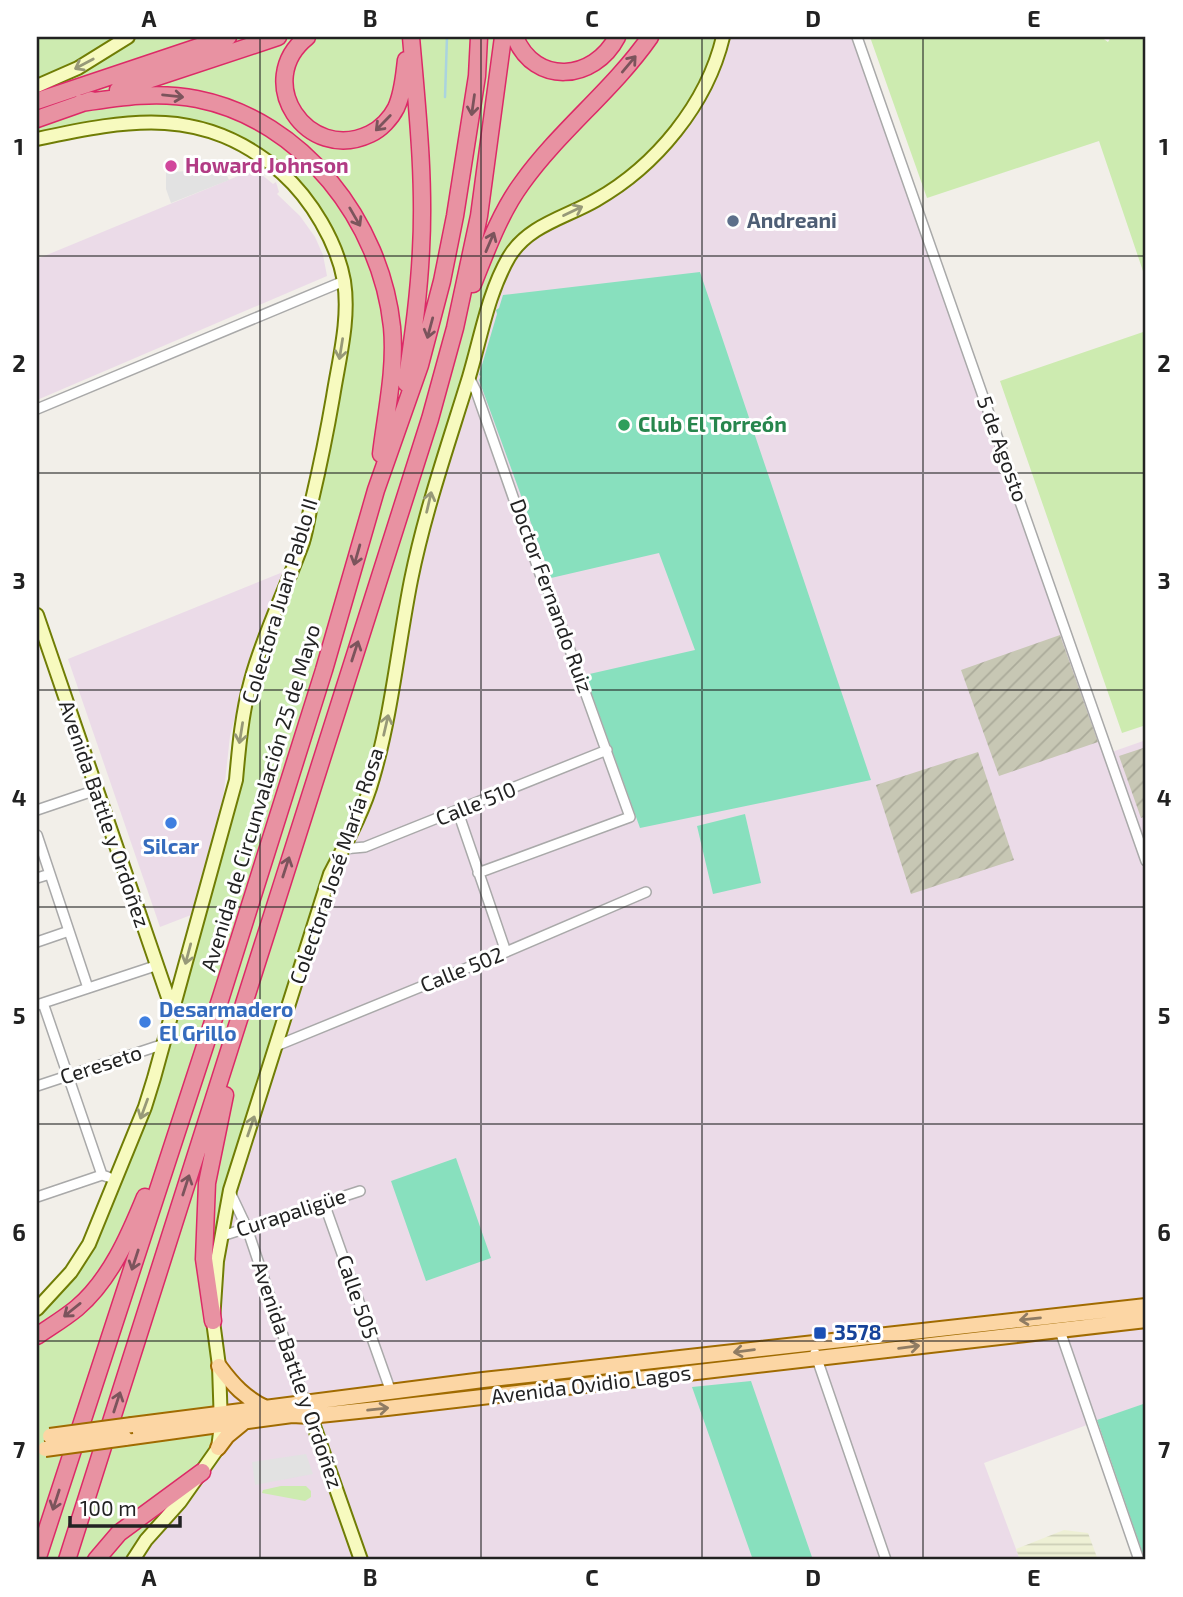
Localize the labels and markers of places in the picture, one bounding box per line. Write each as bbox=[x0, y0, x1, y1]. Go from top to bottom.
place label: Howard Johnson bbox=[185, 152, 349, 177]
marker: Howard Johnson bbox=[163, 158, 179, 174]
place label: Andreani bbox=[747, 207, 837, 232]
marker: Andreani bbox=[725, 213, 741, 229]
place label: Club El Torreón bbox=[638, 411, 787, 436]
marker: Club El Torreón bbox=[616, 417, 632, 433]
marker: Silcar bbox=[163, 815, 179, 831]
place label: Silcar bbox=[143, 833, 199, 858]
place label: Desarmadero El Grillo bbox=[159, 996, 293, 1045]
marker: Desarmadero El Grillo bbox=[137, 1014, 153, 1030]
place label: 3578 bbox=[834, 1319, 882, 1344]
marker: 3578 bbox=[812, 1325, 828, 1341]

